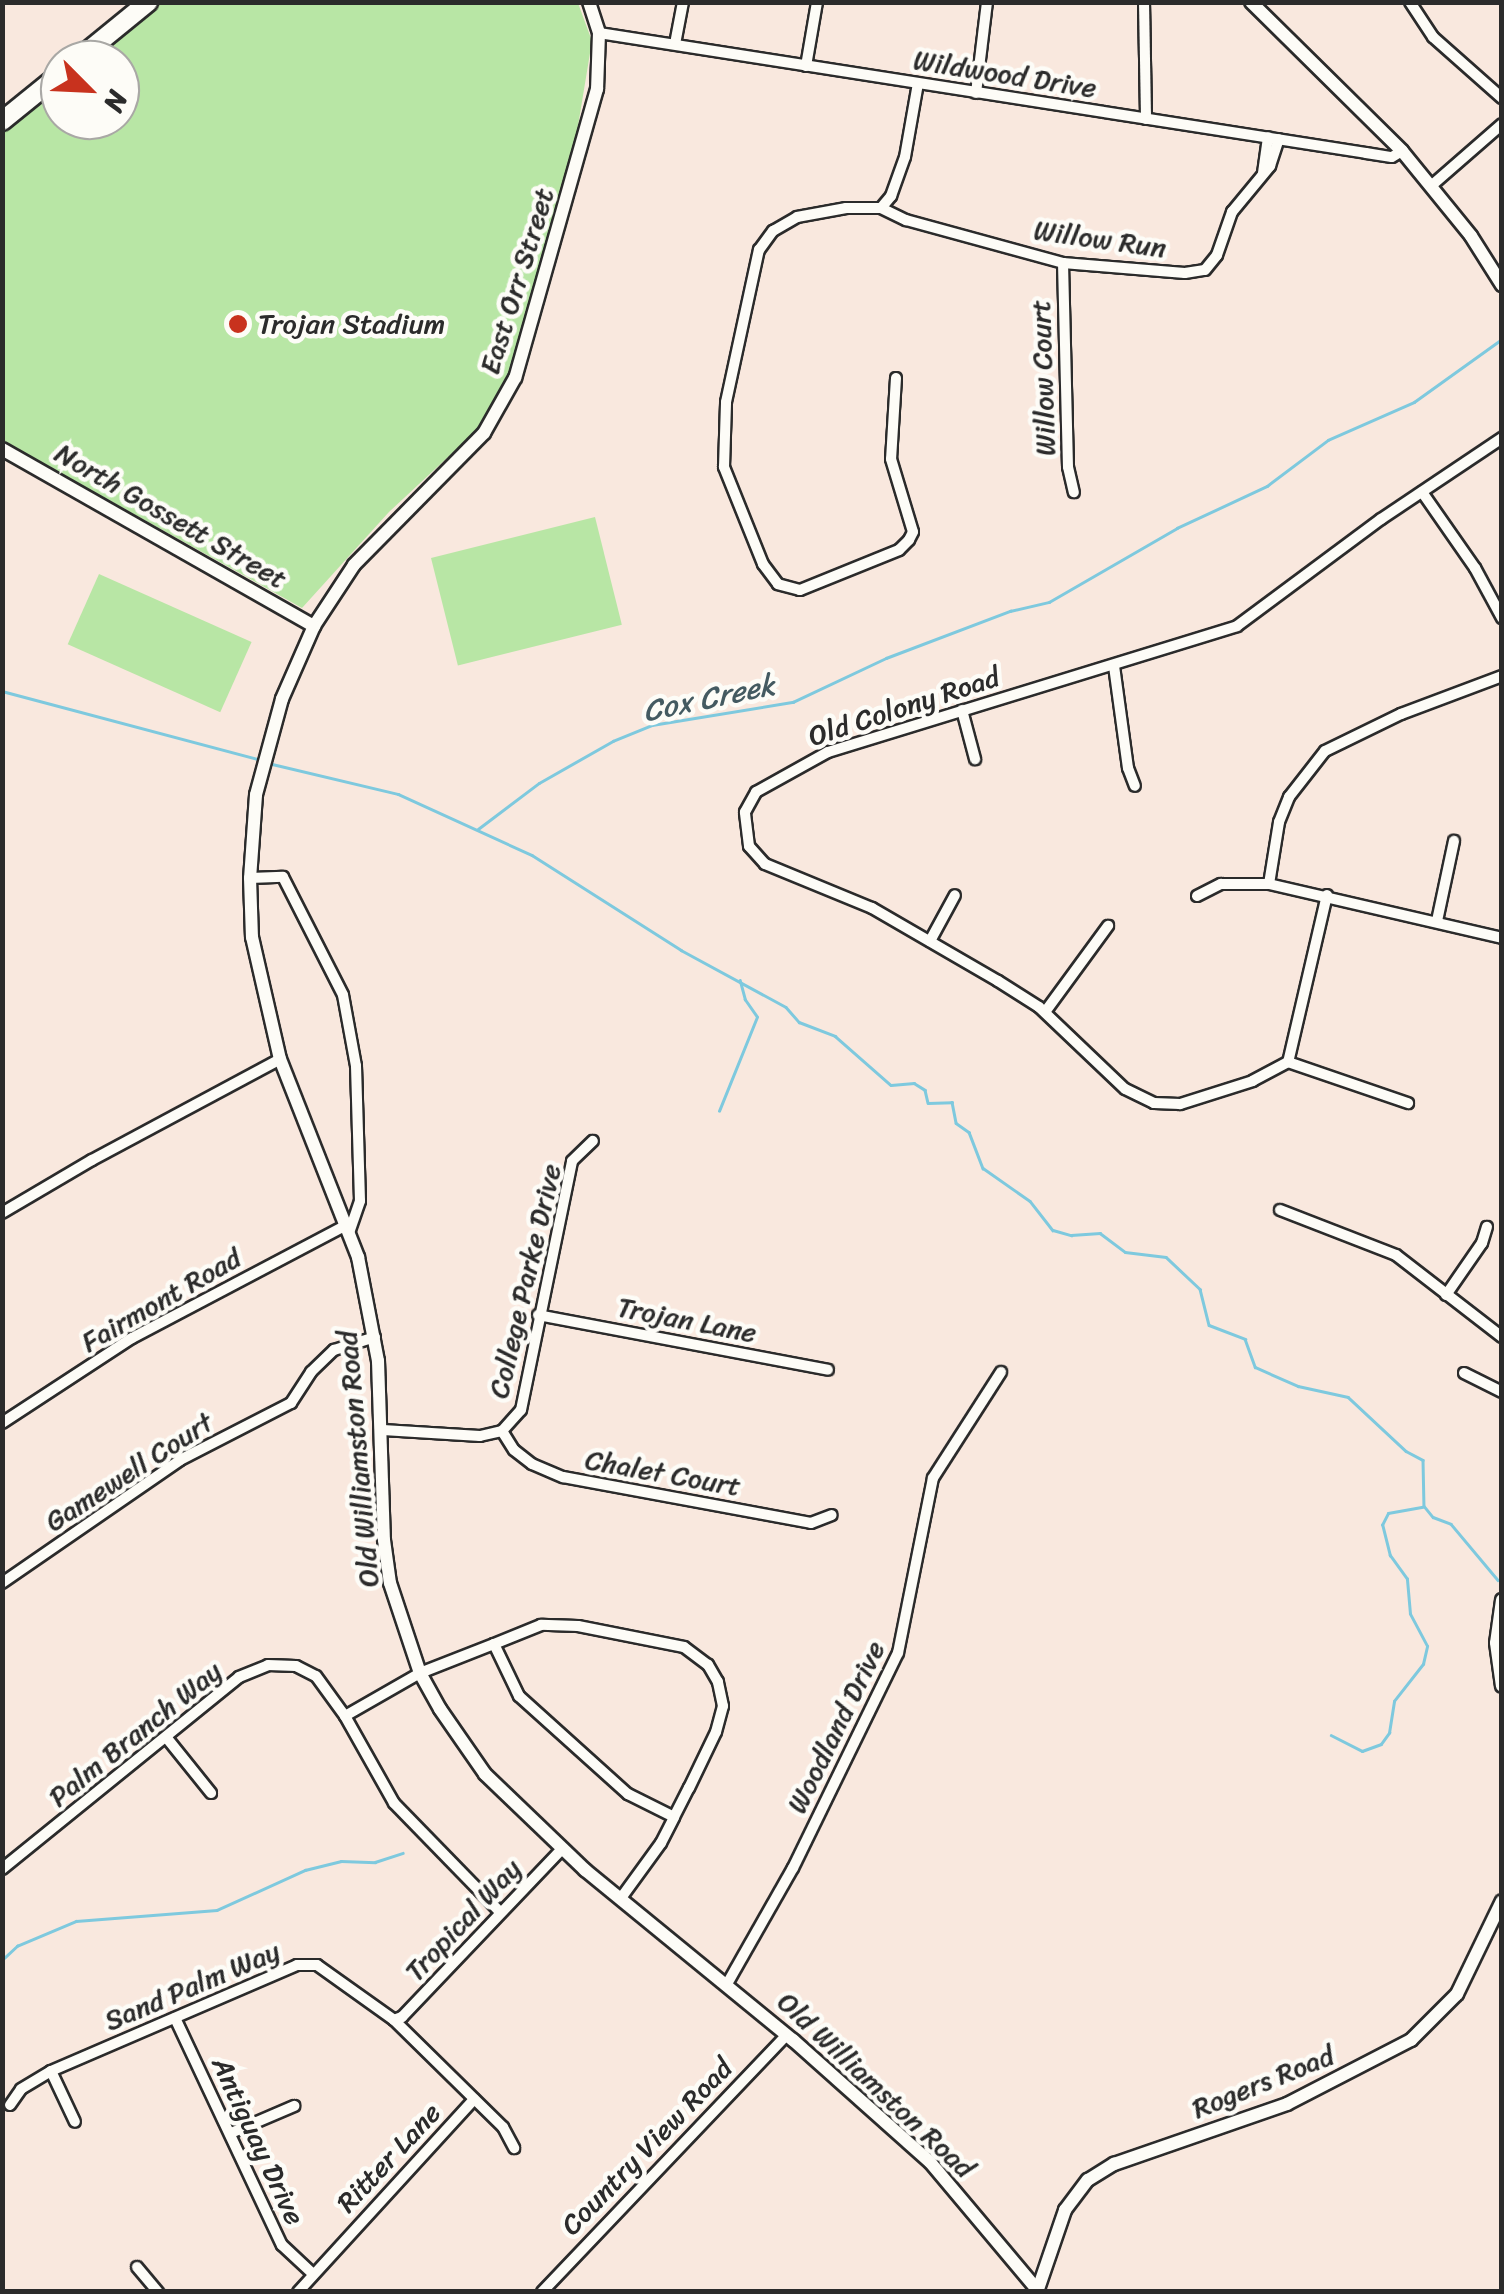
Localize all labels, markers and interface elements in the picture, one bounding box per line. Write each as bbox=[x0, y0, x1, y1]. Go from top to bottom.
north arrow bbox=[40, 40, 140, 140]
street label: Wildwood Drive bbox=[911, 43, 1099, 105]
text: N bbox=[90, 83, 142, 120]
street label: East Orr Street bbox=[473, 184, 561, 378]
street label: Willow Run bbox=[1032, 213, 1168, 265]
street label: Willow Court bbox=[1023, 299, 1063, 457]
place label: Trojan Stadium bbox=[258, 307, 445, 341]
marker: Trojan Stadium bbox=[227, 313, 249, 335]
street label: North Gossett Street bbox=[49, 436, 293, 596]
street label: Old Colony Road bbox=[804, 660, 1004, 754]
water label: Cox Creek bbox=[639, 666, 779, 730]
street label: College Parke Drive bbox=[482, 1161, 568, 1401]
street label: Fairmont Road bbox=[75, 1241, 247, 1359]
street label: Trojan Lane bbox=[615, 1290, 759, 1350]
street label: Old Williamston Road bbox=[330, 1329, 386, 1589]
street label: Gamewell Court bbox=[39, 1405, 219, 1539]
street label: Chalet Court bbox=[583, 1443, 743, 1503]
street label: Woodland Drive bbox=[780, 1635, 892, 1819]
street label: Palm Branch Way bbox=[42, 1654, 228, 1814]
street label: Tropical Way bbox=[398, 1852, 528, 1988]
street label: Sand Palm Way bbox=[99, 1934, 285, 2038]
street label: Old Williamston Road bbox=[770, 1985, 982, 2185]
street label: Rogers Road bbox=[1187, 2038, 1339, 2126]
street label: Antiguay Drive bbox=[204, 2052, 312, 2230]
street label: Country View Road bbox=[554, 2052, 740, 2242]
street label: Ritter Lane bbox=[330, 2096, 448, 2220]

